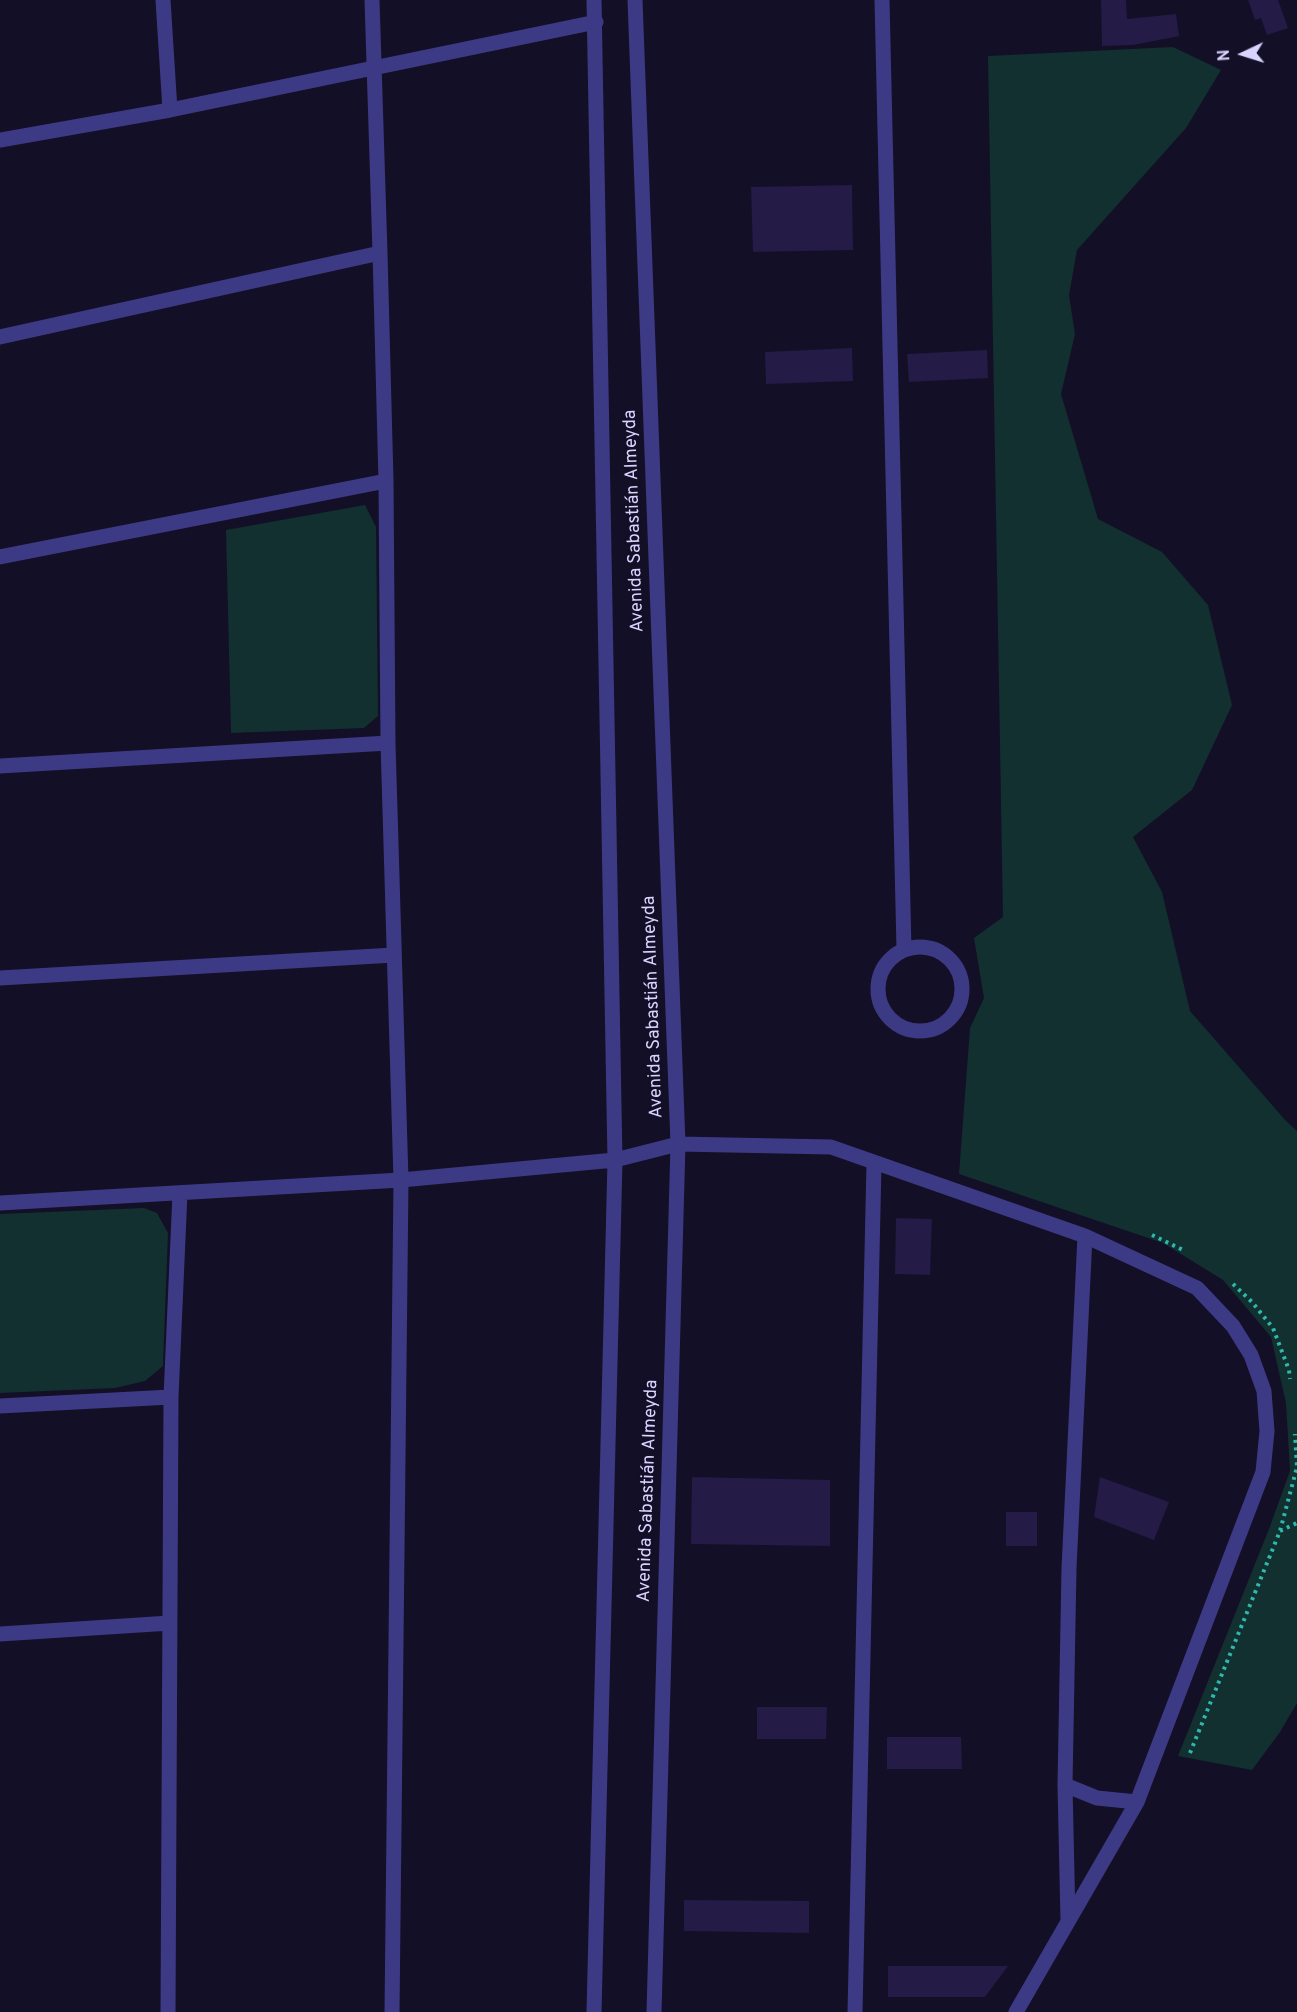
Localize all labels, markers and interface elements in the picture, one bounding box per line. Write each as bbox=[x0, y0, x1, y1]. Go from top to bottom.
north arrow bbox=[1213, 24, 1273, 84]
text: N bbox=[1215, 49, 1235, 62]
street label: Avenida Sabastián Almeyda bbox=[620, 409, 650, 633]
street label: Avenida Sabastián Almeyda bbox=[639, 895, 669, 1119]
street label: Avenida Sabastián Almeyda bbox=[634, 1379, 664, 1603]

